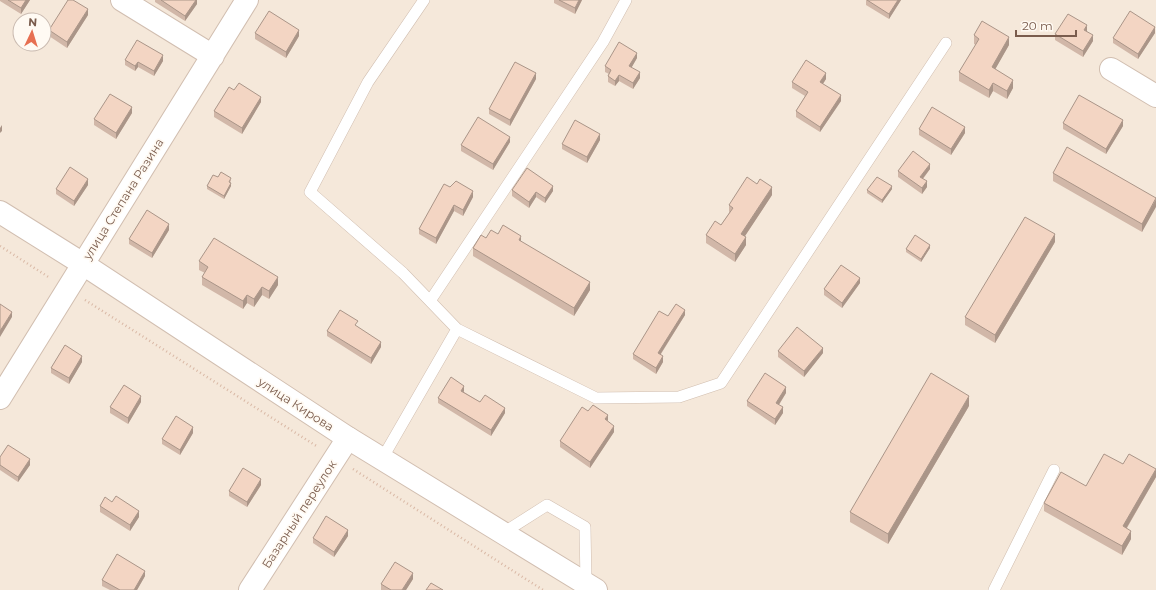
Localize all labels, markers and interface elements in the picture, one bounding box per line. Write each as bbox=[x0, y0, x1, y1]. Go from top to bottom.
north arrow bbox=[12, 12, 52, 52]
scale bar bbox=[1016, 12, 1076, 38]
text: N bbox=[28, 15, 38, 29]
text: 20 m bbox=[1022, 18, 1053, 33]
street label: улица Степана Разина bbox=[79, 136, 167, 263]
street label: улица Кирова bbox=[254, 373, 337, 434]
street label: Базарный переулок bbox=[258, 457, 340, 571]

